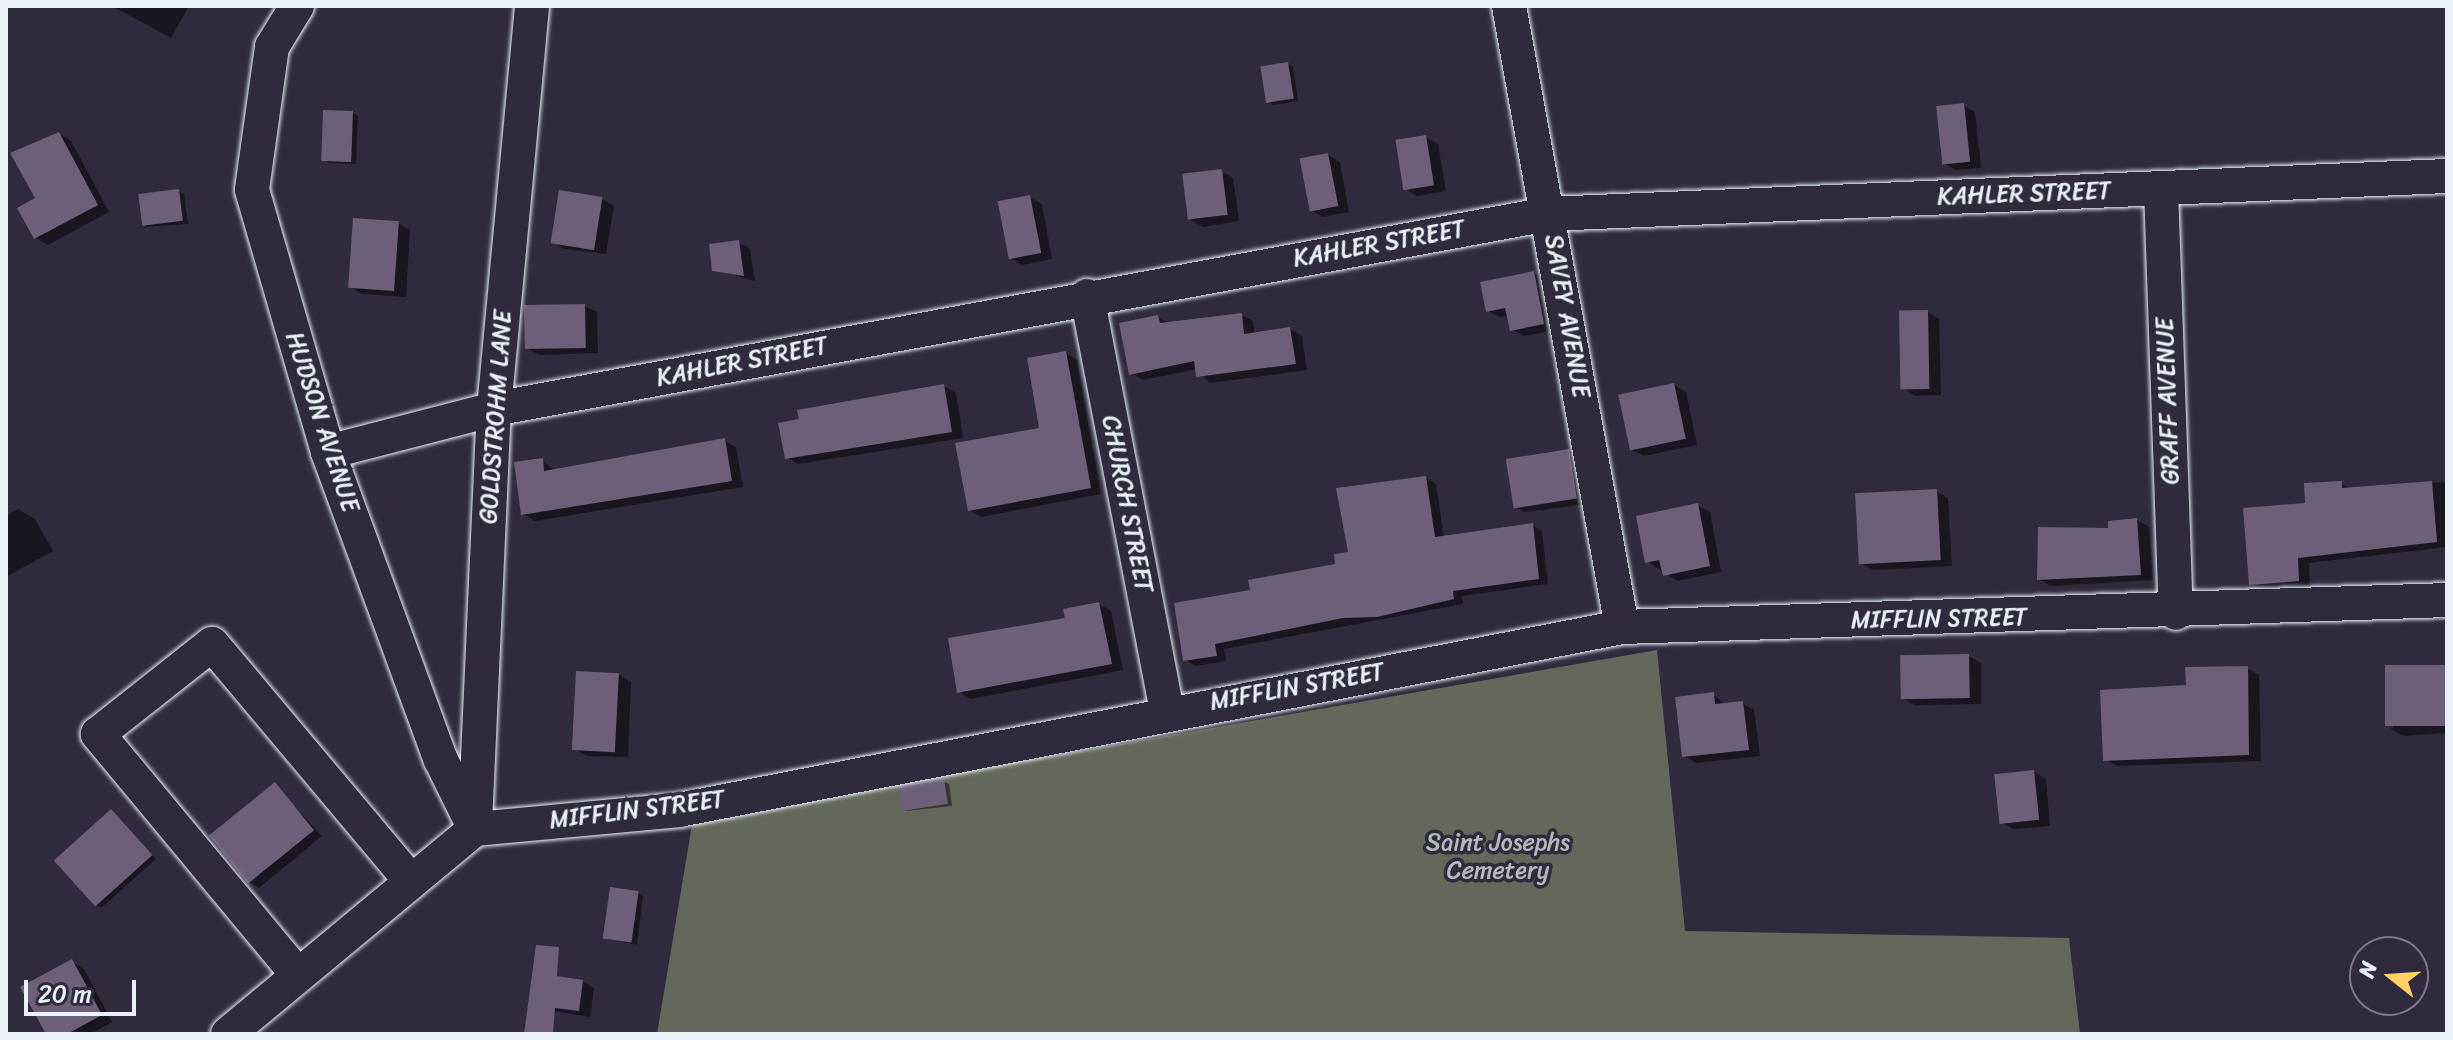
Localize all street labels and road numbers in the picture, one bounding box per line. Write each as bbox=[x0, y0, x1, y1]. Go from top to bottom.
street label: KAHLER STREET bbox=[1936, 177, 2112, 211]
street label: KAHLER STREET bbox=[1291, 215, 1467, 273]
street label: SAVEY AVENUE bbox=[1538, 231, 1596, 401]
street label: GOLDSTROHM LANE bbox=[474, 309, 518, 525]
street label: GRAFF AVENUE bbox=[2151, 317, 2185, 485]
street label: HUDSON AVENUE bbox=[279, 329, 365, 515]
street label: KAHLER STREET bbox=[654, 331, 830, 393]
street label: CHURCH STREET bbox=[1095, 412, 1159, 596]
street label: MIFFLIN STREET bbox=[1849, 603, 2029, 635]
street label: MIFFLIN STREET bbox=[1206, 657, 1388, 717]
street label: MIFFLIN STREET bbox=[546, 785, 728, 835]

